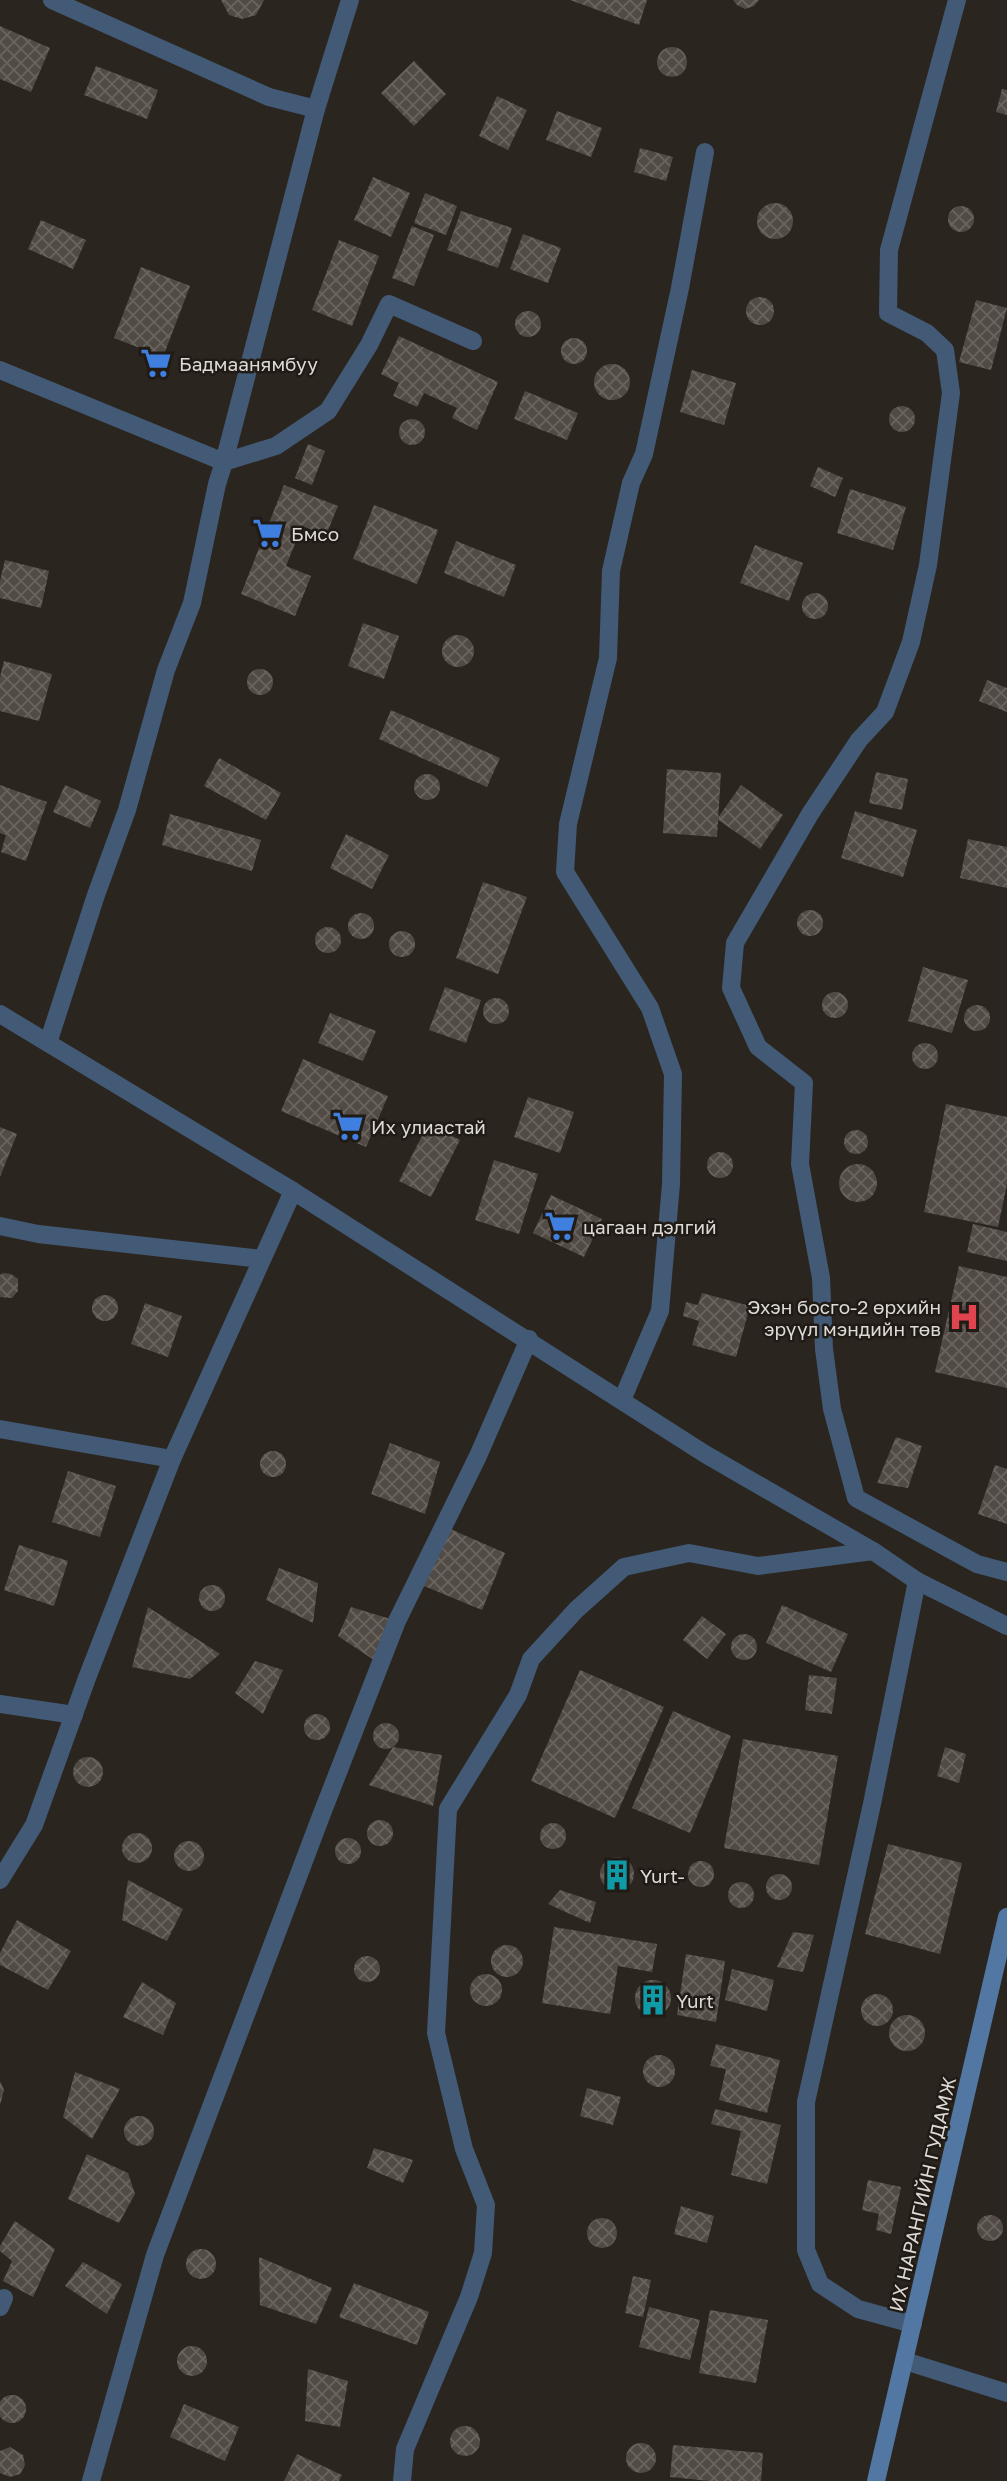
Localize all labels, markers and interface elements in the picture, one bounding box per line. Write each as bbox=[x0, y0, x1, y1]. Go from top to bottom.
supermarket icon: Бадмаанямбуу bbox=[139, 346, 173, 380]
place label: Бадмаанямбуу bbox=[179, 352, 318, 375]
supermarket icon: Бмсо bbox=[251, 516, 285, 550]
place label: Бмсо bbox=[291, 522, 339, 545]
supermarket icon: Их улиастай bbox=[331, 1109, 365, 1143]
place label: Их улиастай bbox=[371, 1115, 486, 1138]
supermarket icon: цагаан дэлгий bbox=[543, 1209, 577, 1243]
place label: цагаан дэлгий bbox=[583, 1215, 717, 1238]
place label: Эхэн босго-2 өрхийн эрүүл мэндийн төв bbox=[747, 1295, 941, 1340]
hospital icon: Эхэн босго-2 өрхийн эрүүл мэндийн төв bbox=[947, 1300, 981, 1334]
building icon: Yurt- bbox=[600, 1858, 634, 1892]
place label: Yurt- bbox=[640, 1864, 685, 1887]
building icon: Yurt bbox=[636, 1983, 670, 2017]
place label: Yurt bbox=[676, 1989, 714, 2012]
street label: ИХ НАРАНГИЙН ГУДАМЖ bbox=[884, 2074, 960, 2314]

